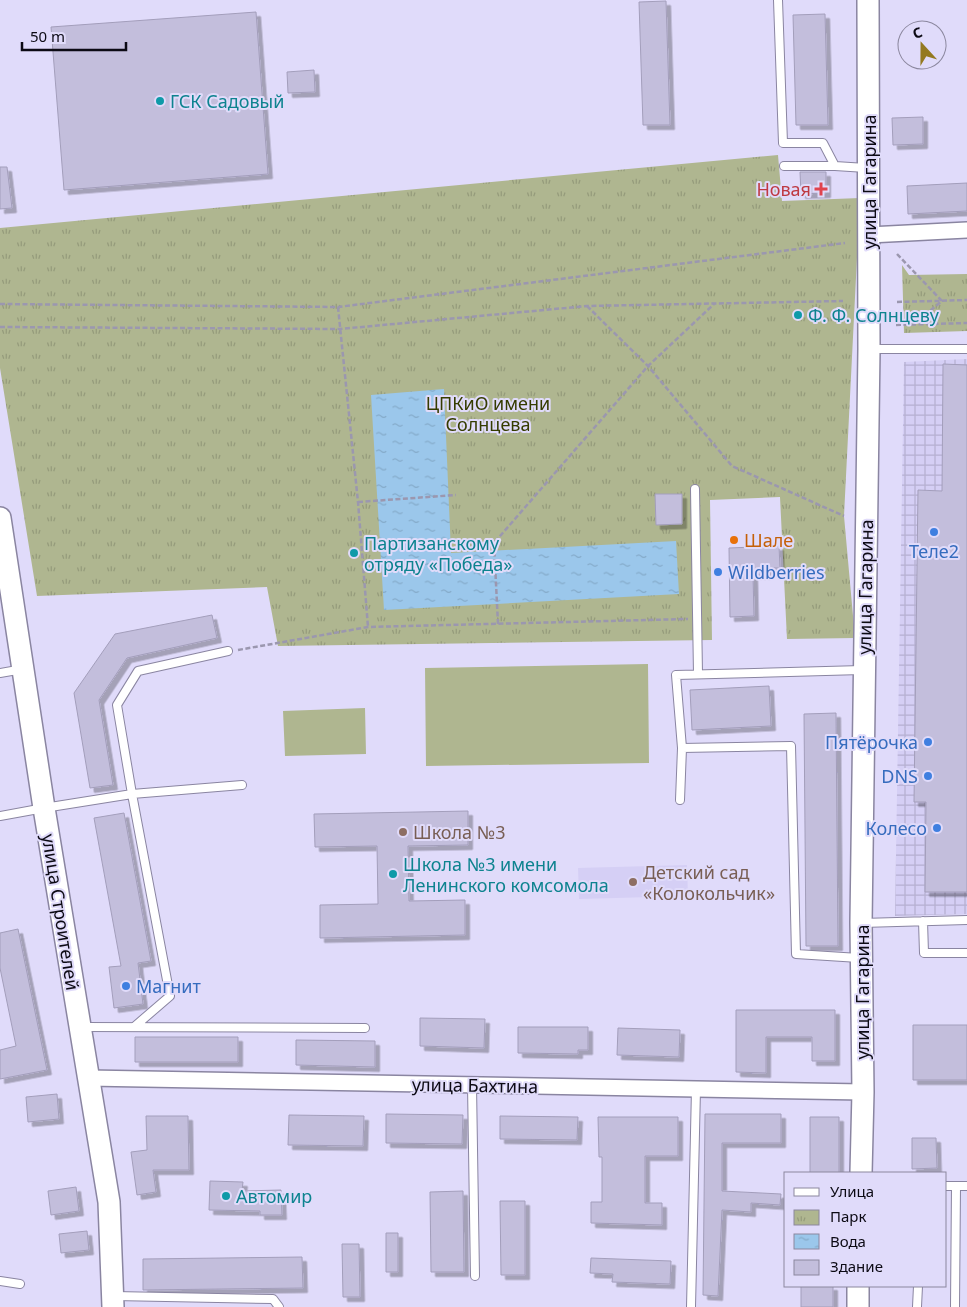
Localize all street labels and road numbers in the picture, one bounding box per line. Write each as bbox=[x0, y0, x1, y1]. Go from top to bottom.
street label: улица Гагарина bbox=[857, 114, 881, 250]
street label: улица Гагарина bbox=[852, 519, 878, 655]
street label: улица Строителей bbox=[37, 832, 85, 992]
street label: улица Гагарина bbox=[850, 924, 874, 1060]
street label: улица Бахтина bbox=[412, 1072, 538, 1098]

